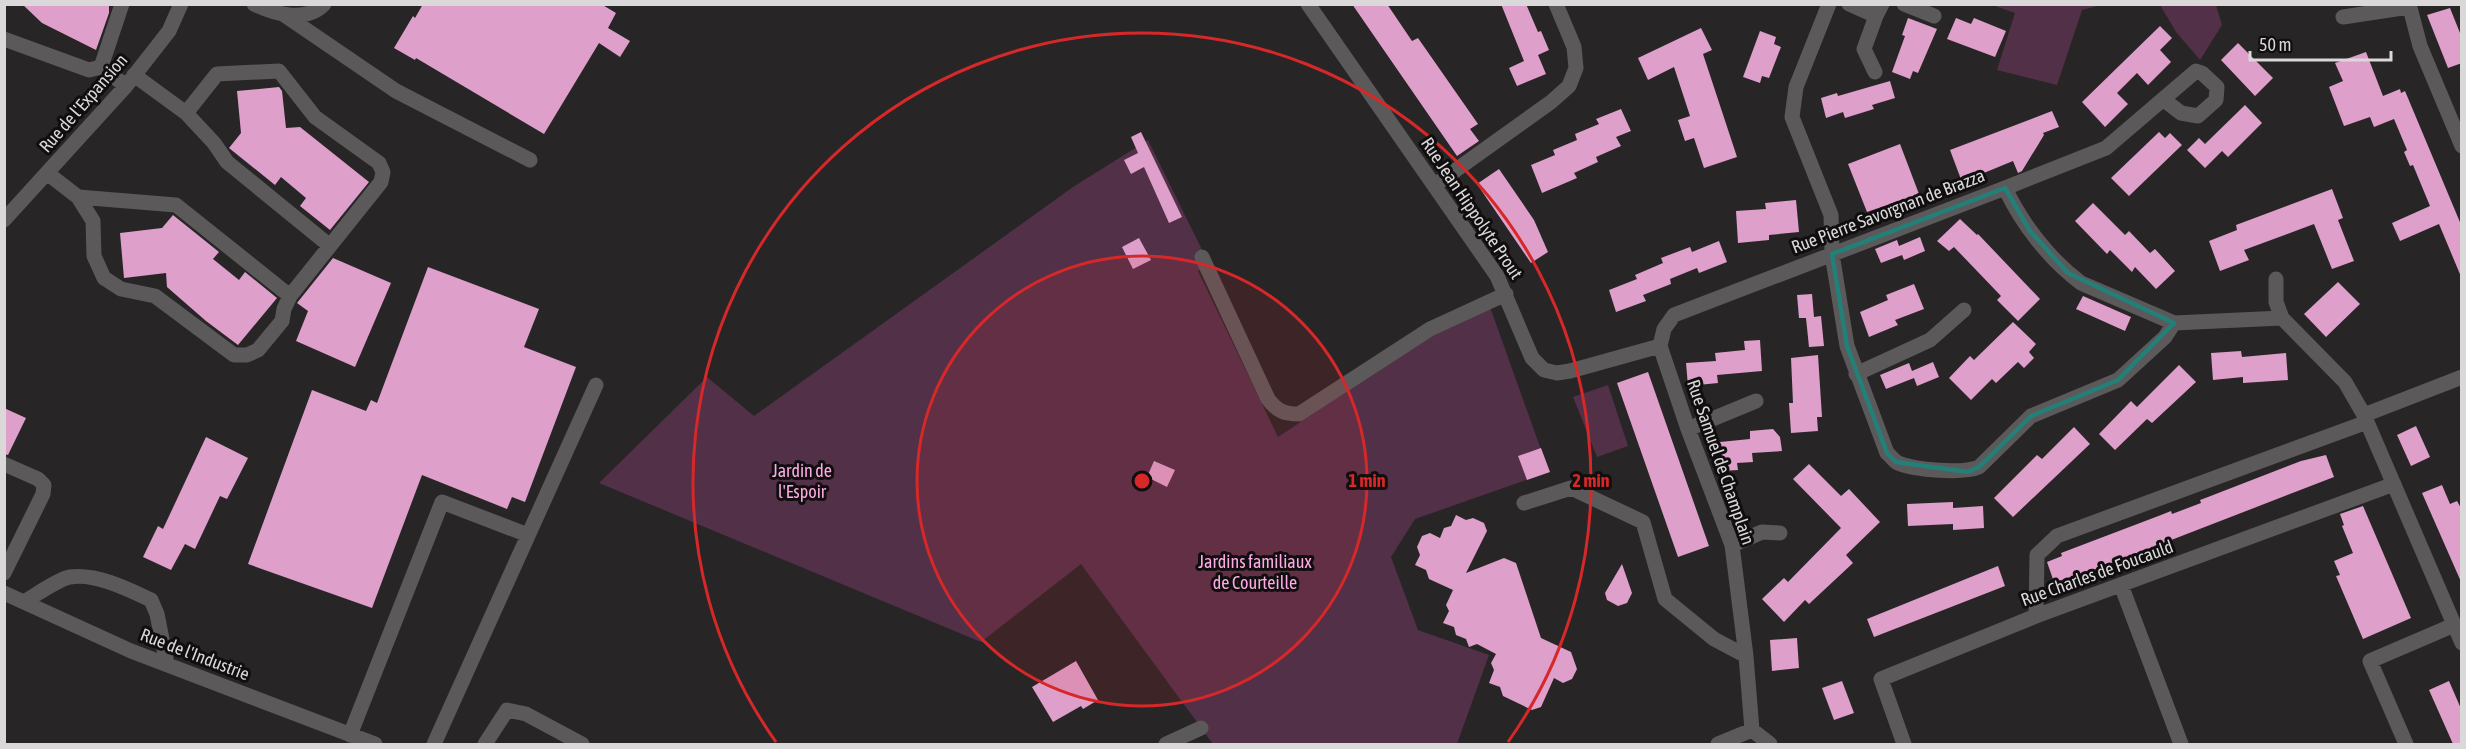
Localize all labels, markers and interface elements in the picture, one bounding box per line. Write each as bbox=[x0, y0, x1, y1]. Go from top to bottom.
scale bar bbox=[2250, 24, 2391, 62]
text: 50 m bbox=[2259, 34, 2291, 55]
street label: Rue de l'Expansion bbox=[35, 50, 131, 156]
street label: Rue Jean Hippolyte Prout bbox=[1417, 133, 1527, 283]
street label: Rue Pierre Savorgnan de Brazza bbox=[1788, 164, 1988, 258]
street label: Rue Samuel de Champlain bbox=[1683, 377, 1759, 547]
park label: Jardin de l'Espoir bbox=[772, 460, 832, 502]
text: 1 min bbox=[1349, 470, 1386, 491]
text: 2 min bbox=[1573, 470, 1610, 491]
centre of rings bbox=[1132, 471, 1152, 491]
street label: Rue Charles de Foucauld bbox=[2018, 536, 2176, 610]
park label: Jardins familiaux de Courteille bbox=[1198, 551, 1312, 593]
street label: Rue de l'Industrie bbox=[138, 624, 252, 684]

